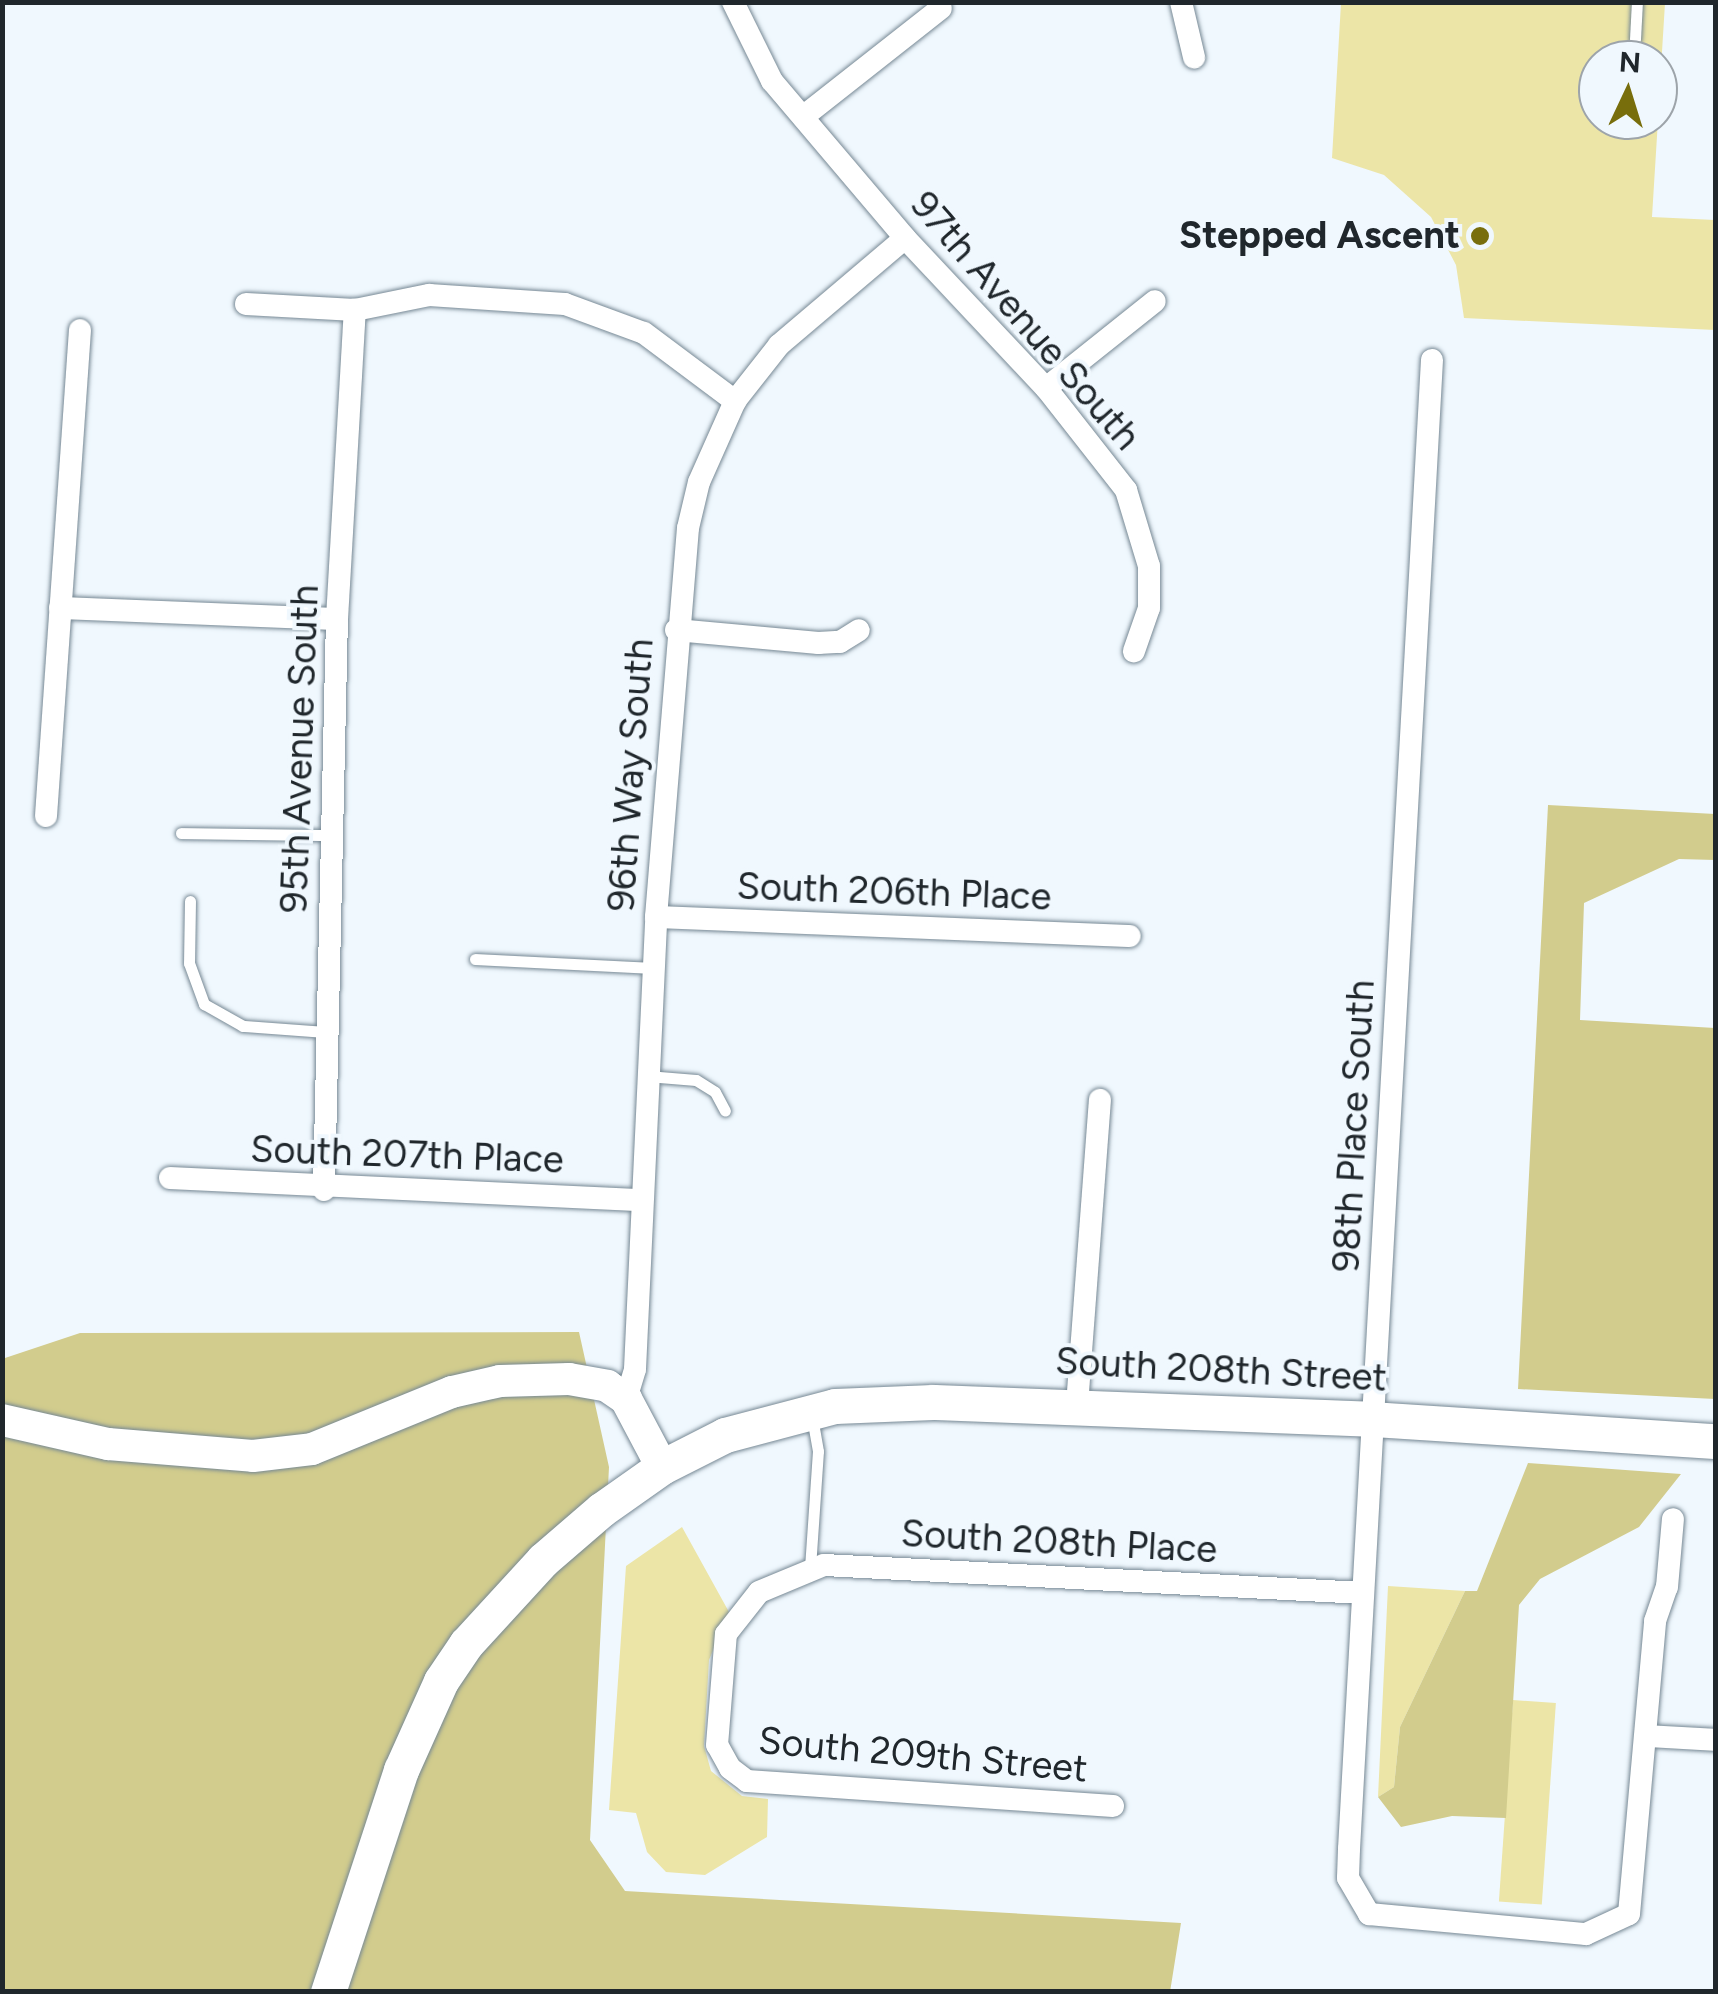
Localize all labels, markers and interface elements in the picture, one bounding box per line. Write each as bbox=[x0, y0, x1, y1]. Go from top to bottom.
north arrow bbox=[1578, 40, 1678, 140]
text: N bbox=[1618, 44, 1642, 80]
street label: 97th Avenue South bbox=[901, 183, 1149, 459]
place label: Stepped Ascent bbox=[1179, 213, 1460, 259]
marker: Stepped Ascent bbox=[1469, 225, 1491, 247]
street label: 95th Avenue South bbox=[271, 584, 329, 914]
street label: 96th Way South bbox=[599, 637, 663, 913]
street label: South 206th Place bbox=[736, 864, 1052, 920]
street label: 98th Place South bbox=[1324, 979, 1384, 1273]
street label: South 207th Place bbox=[250, 1127, 564, 1183]
street label: South 208th Street bbox=[1054, 1339, 1388, 1401]
street label: South 208th Place bbox=[900, 1511, 1218, 1573]
street label: South 209th Street bbox=[757, 1718, 1089, 1792]

